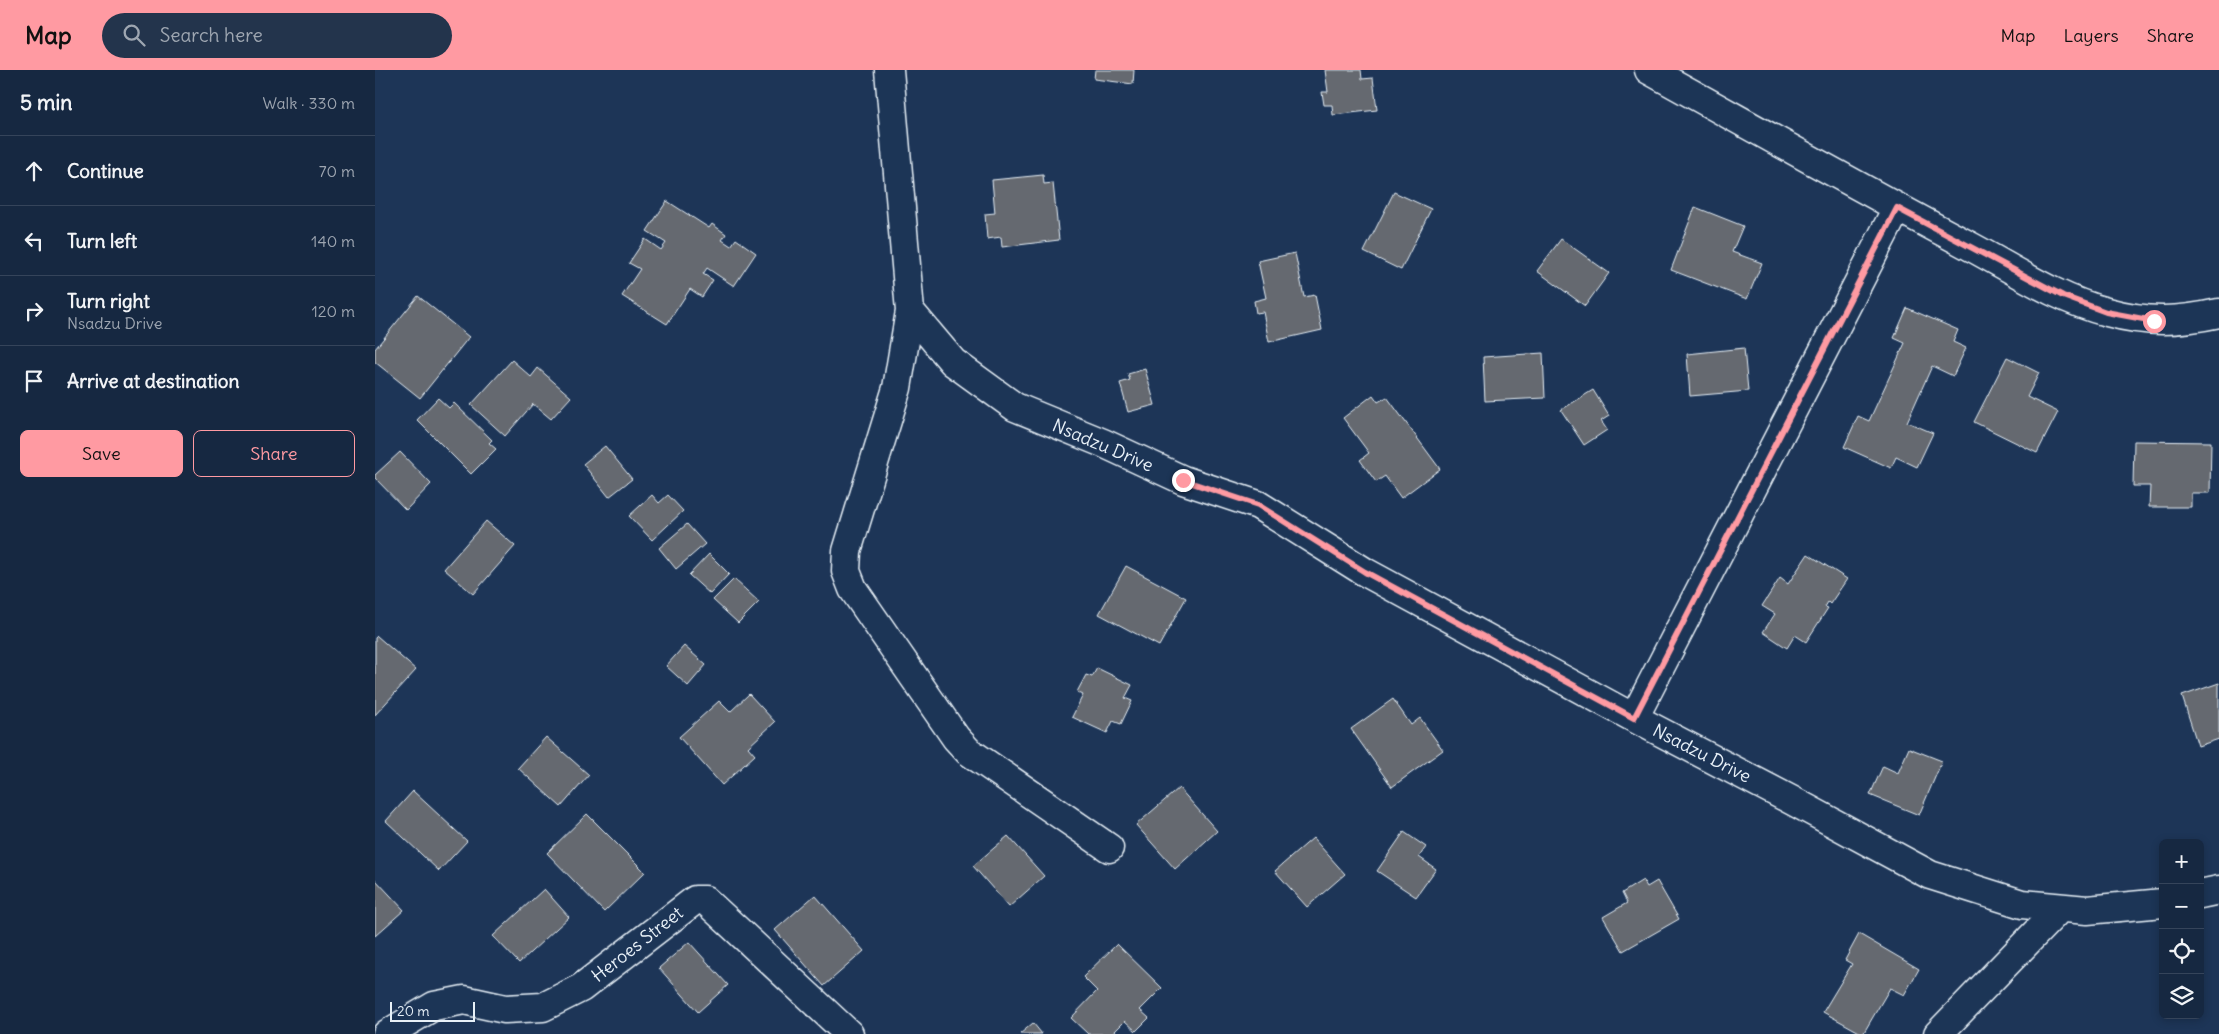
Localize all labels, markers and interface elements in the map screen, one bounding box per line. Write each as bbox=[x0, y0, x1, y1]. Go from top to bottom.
search box bbox=[102, 13, 452, 58]
text: Map bbox=[25, 20, 72, 50]
icon: search bbox=[120, 21, 148, 49]
text: Search here bbox=[160, 23, 263, 47]
text: Map bbox=[2000, 24, 2035, 47]
text: Layers bbox=[2063, 24, 2119, 47]
text: Share bbox=[2147, 24, 2194, 47]
text: 5 min bbox=[20, 89, 72, 116]
text: Walk · 330 m bbox=[262, 93, 355, 113]
icon: ahead bbox=[20, 157, 48, 185]
text: Continue bbox=[67, 159, 144, 183]
text: 70 m bbox=[319, 161, 355, 181]
icon: left bbox=[20, 227, 48, 255]
text: Turn left bbox=[67, 229, 137, 253]
text: 140 m bbox=[311, 231, 355, 251]
text: Turn right bbox=[67, 289, 150, 313]
icon: right bbox=[20, 297, 48, 325]
text: 120 m bbox=[312, 301, 355, 321]
route start bbox=[2143, 310, 2166, 333]
text: Nsadzu Drive bbox=[67, 313, 162, 333]
icon: arrive bbox=[20, 367, 48, 395]
text: Arrive at destination bbox=[67, 369, 240, 393]
street label: Nsadzu Drive bbox=[1049, 413, 1157, 477]
button: Save bbox=[20, 430, 183, 477]
button: Share bbox=[193, 430, 355, 477]
route end bbox=[1172, 469, 1195, 492]
street label: Nsadzu Drive bbox=[1649, 718, 1755, 788]
map controls bbox=[2159, 839, 2204, 1019]
button: + bbox=[2159, 839, 2204, 884]
button: − bbox=[2159, 884, 2204, 929]
street label: Heroes Street bbox=[587, 901, 687, 987]
button: locate bbox=[2159, 929, 2204, 974]
button: layers bbox=[2159, 974, 2204, 1019]
scale bar bbox=[390, 999, 475, 1022]
text: 20 m bbox=[397, 1002, 430, 1020]

